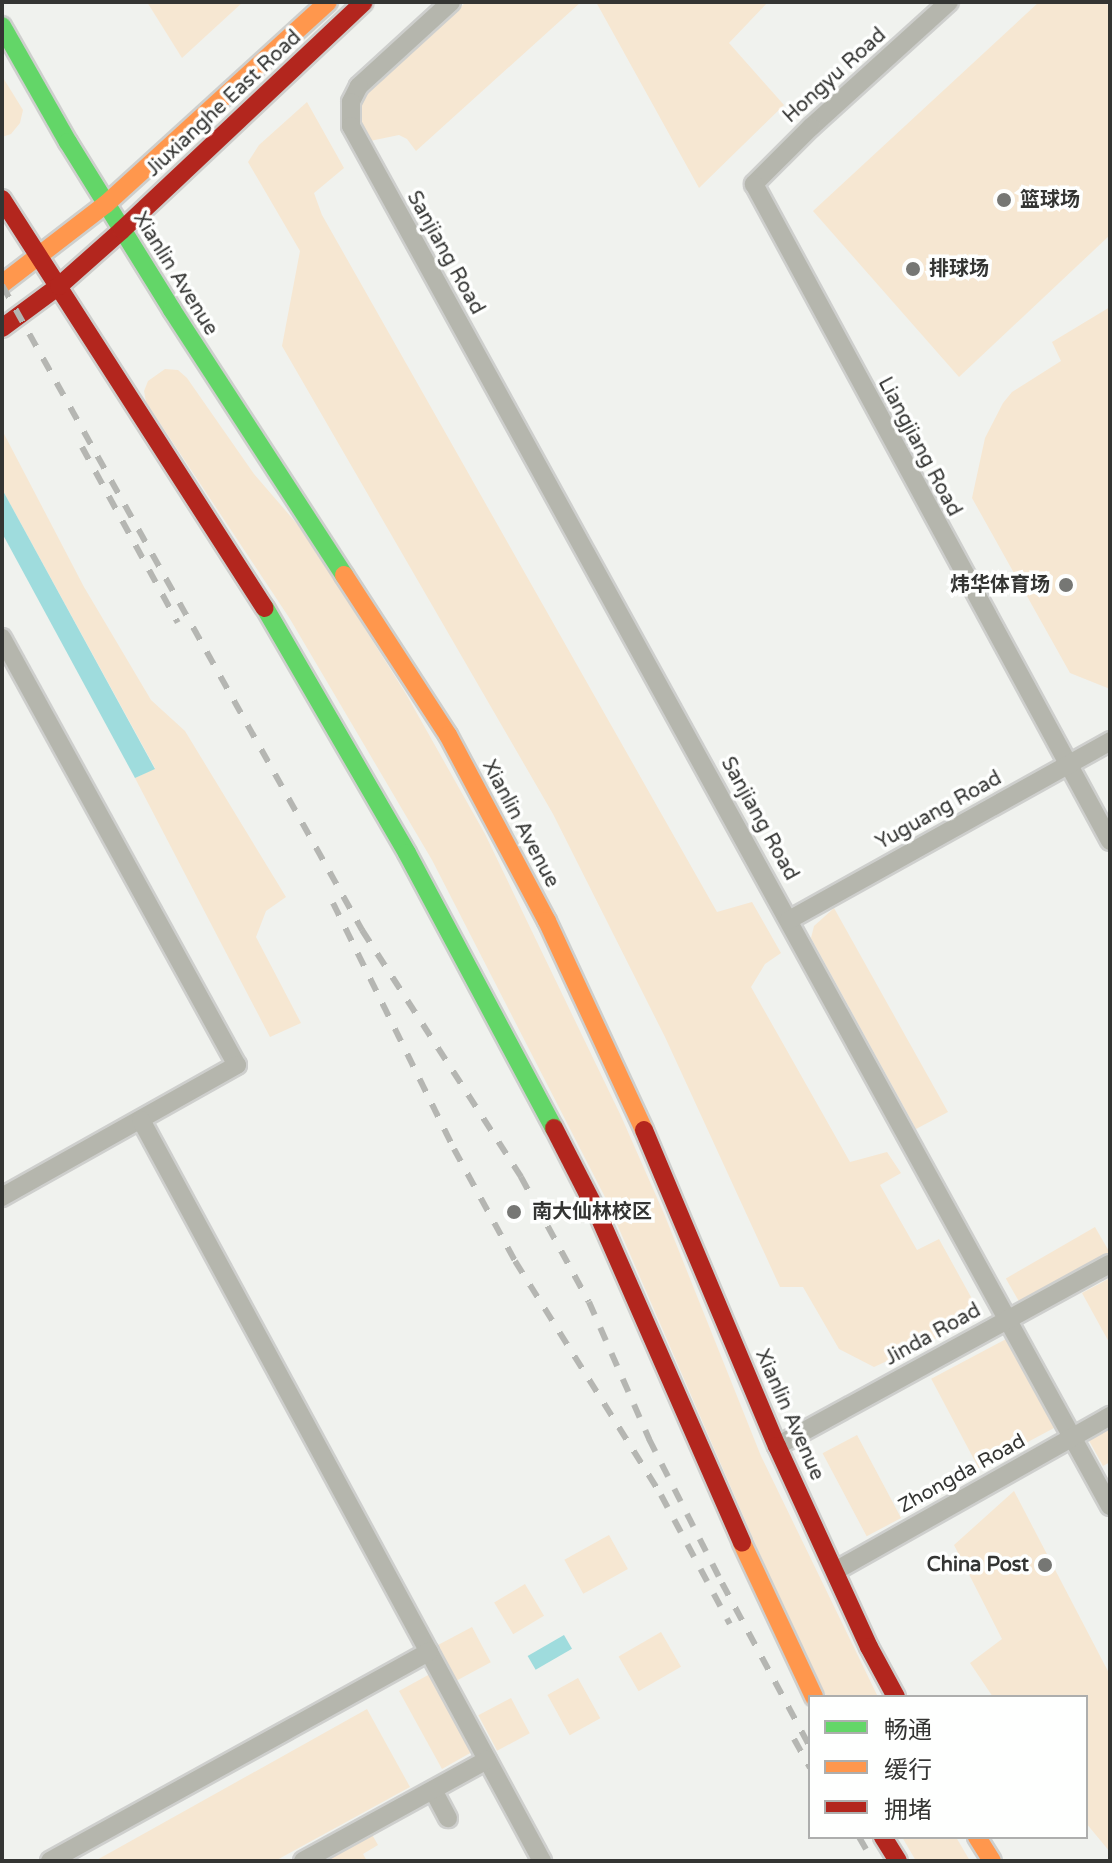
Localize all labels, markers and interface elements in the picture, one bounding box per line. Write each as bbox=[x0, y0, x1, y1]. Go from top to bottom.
street label: Hongyu Road bbox=[779, 24, 891, 128]
street label: Jiuxianghe East Road bbox=[141, 26, 307, 182]
street label: Sanjiang Road bbox=[401, 187, 489, 319]
place label: 篮球场 bbox=[1020, 188, 1080, 212]
marker: 篮球场 bbox=[995, 191, 1013, 209]
street label: Xianlin Avenue bbox=[128, 208, 222, 340]
place label: 排球场 bbox=[929, 257, 989, 281]
marker: 排球场 bbox=[904, 260, 922, 278]
street label: Liangjiang Road bbox=[872, 373, 966, 521]
place label: 炜华体育场 bbox=[950, 573, 1050, 597]
marker: 炜华体育场 bbox=[1057, 576, 1075, 594]
street label: Sanjiang Road bbox=[715, 753, 803, 885]
street label: Xianlin Avenue bbox=[476, 756, 564, 892]
street label: Yuguang Road bbox=[872, 767, 1006, 855]
place label: 南大仙林校区 bbox=[532, 1200, 652, 1224]
marker: 南大仙林校区 bbox=[503, 1201, 525, 1223]
street label: Jinda Road bbox=[881, 1299, 985, 1371]
street label: Xianlin Avenue bbox=[749, 1346, 829, 1484]
street label: Zhongda Road bbox=[894, 1429, 1030, 1519]
place label: China Post bbox=[927, 1553, 1029, 1577]
marker: China Post bbox=[1036, 1556, 1054, 1574]
legend bbox=[808, 1695, 1088, 1839]
text: 畅通 bbox=[884, 1716, 932, 1745]
text: 缓行 bbox=[884, 1756, 932, 1785]
text: 拥堵 bbox=[884, 1796, 932, 1825]

